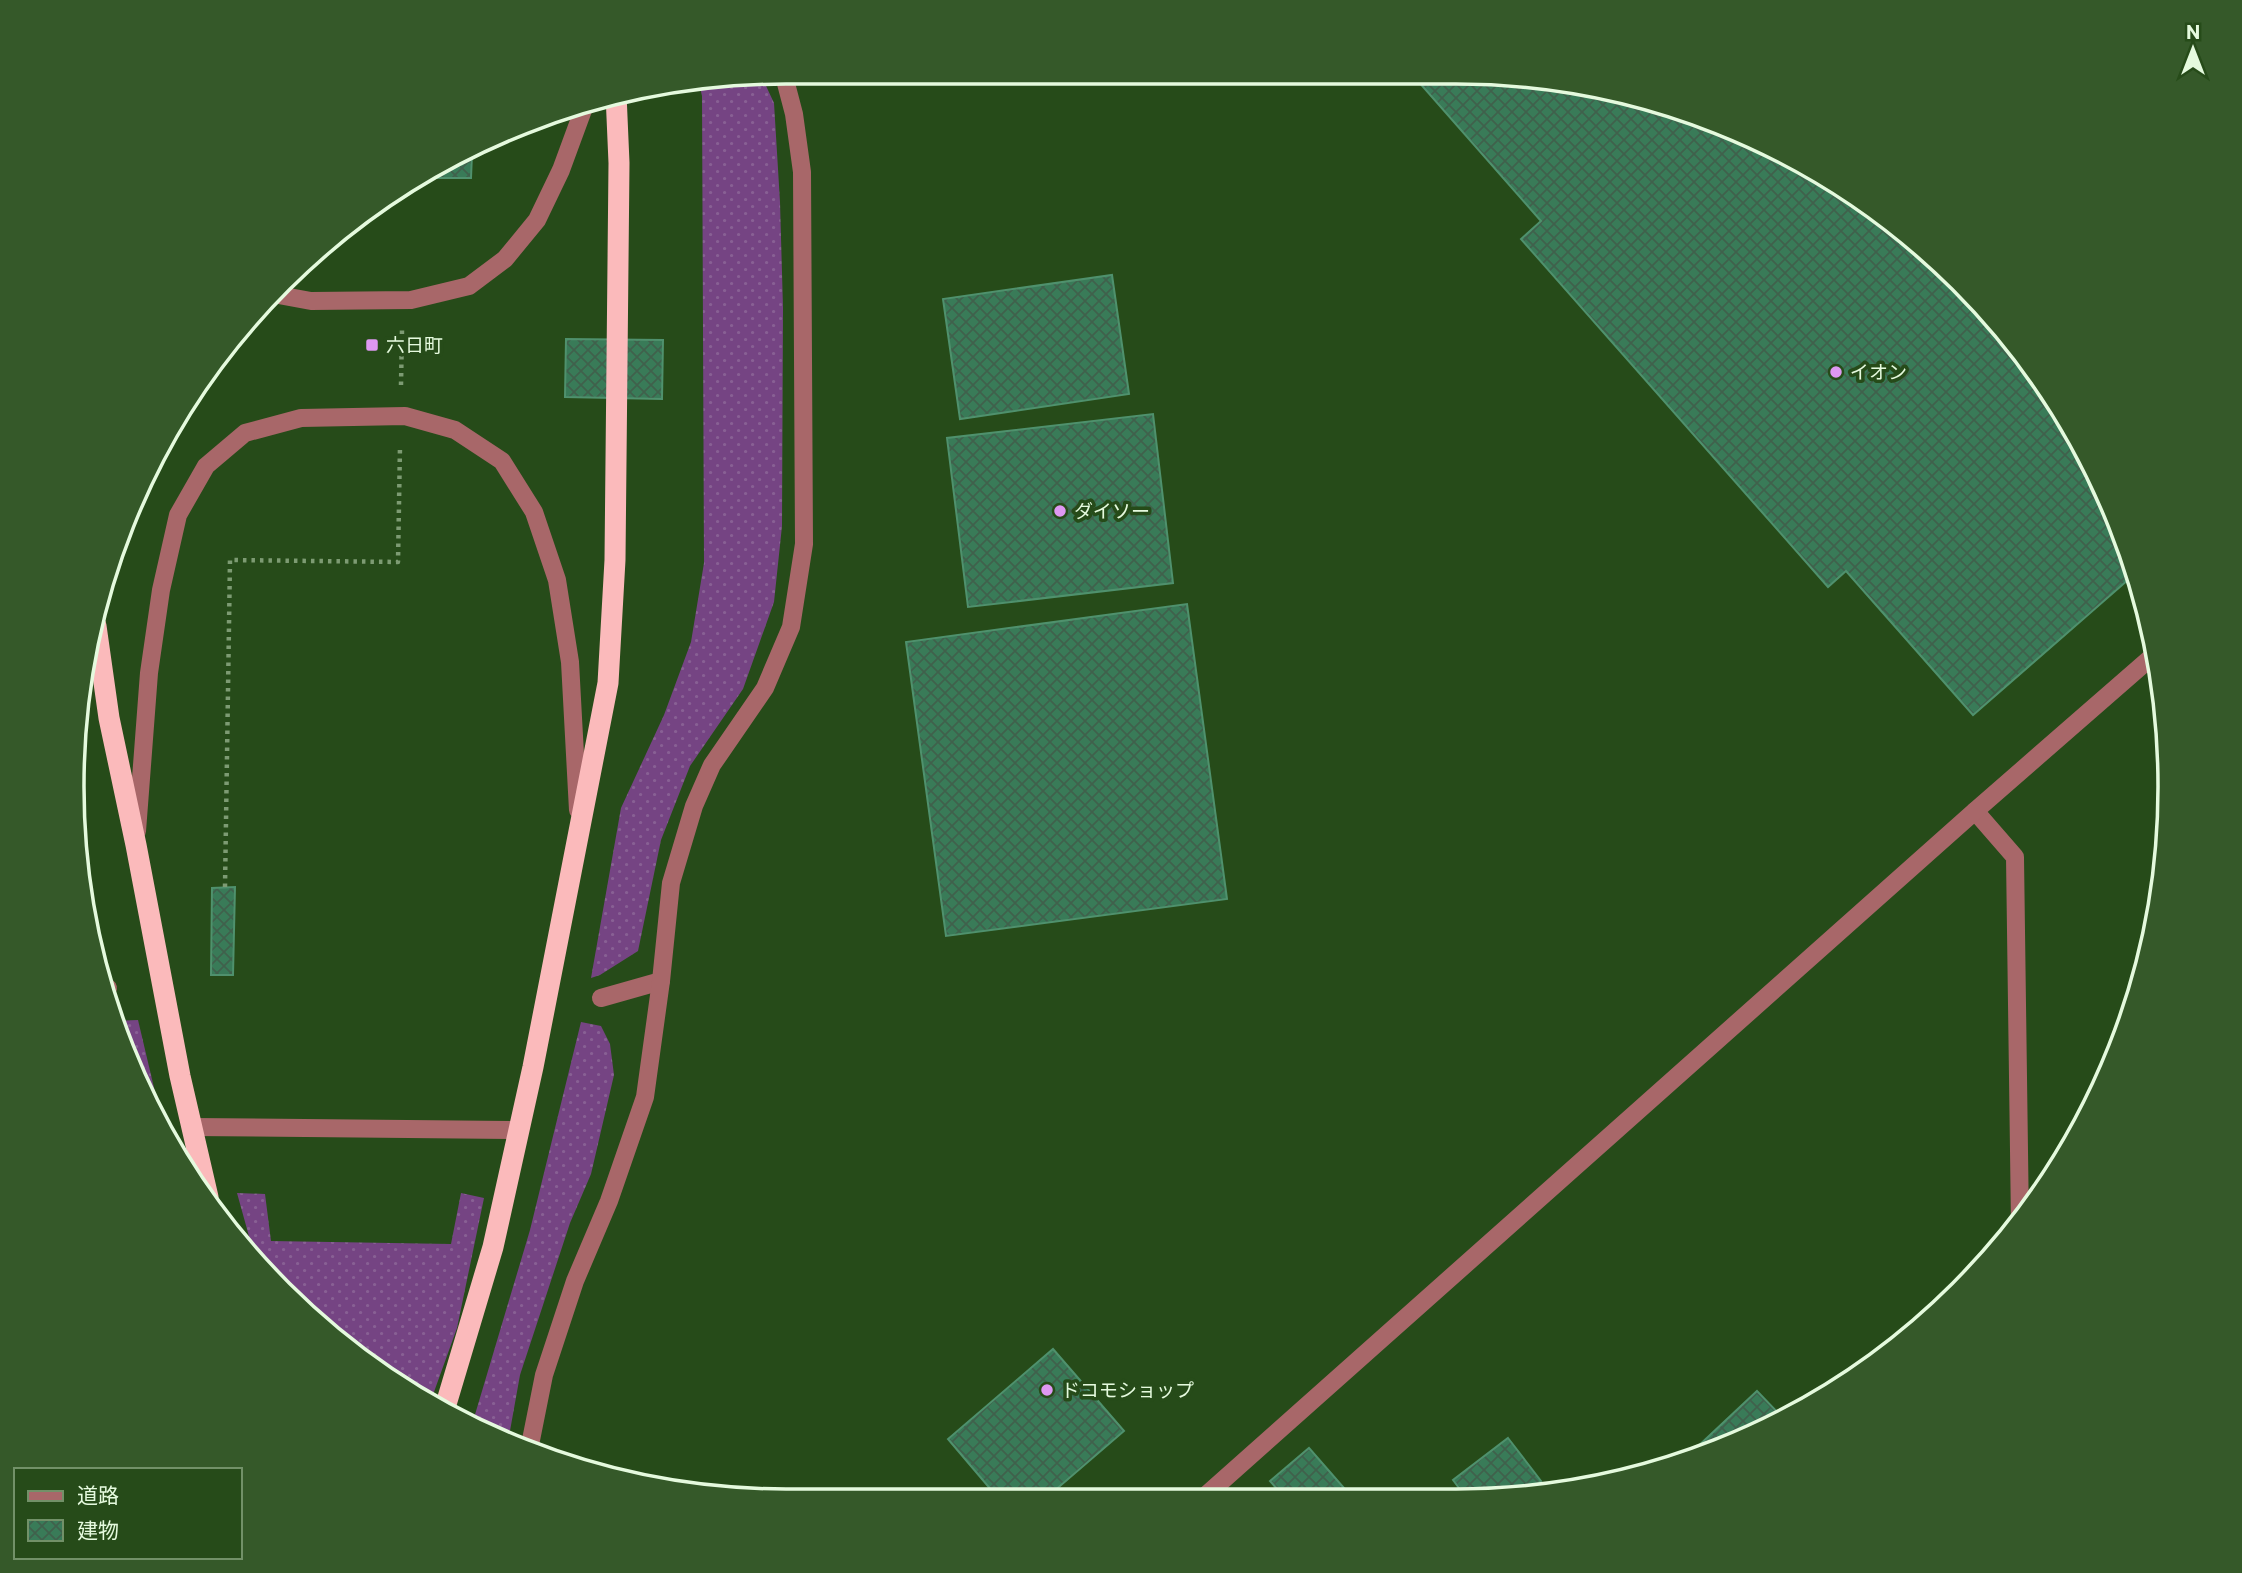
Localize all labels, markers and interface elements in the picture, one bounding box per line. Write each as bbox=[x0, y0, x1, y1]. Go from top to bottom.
north arrow bbox=[2158, 14, 2228, 84]
text: N bbox=[2186, 20, 2200, 43]
place label: 六日町 bbox=[386, 333, 443, 356]
marker: 六日町 bbox=[364, 337, 380, 353]
place label: イオン bbox=[1850, 360, 1907, 383]
marker: イオン bbox=[1828, 364, 1844, 380]
place label: ダイソー bbox=[1074, 499, 1150, 522]
marker: ダイソー bbox=[1052, 503, 1068, 519]
place label: ドコモショップ bbox=[1061, 1378, 1194, 1401]
marker: ドコモショップ bbox=[1039, 1382, 1055, 1398]
legend bbox=[14, 1468, 242, 1559]
text: 道路 bbox=[77, 1482, 119, 1507]
text: 建物 bbox=[77, 1517, 119, 1542]

